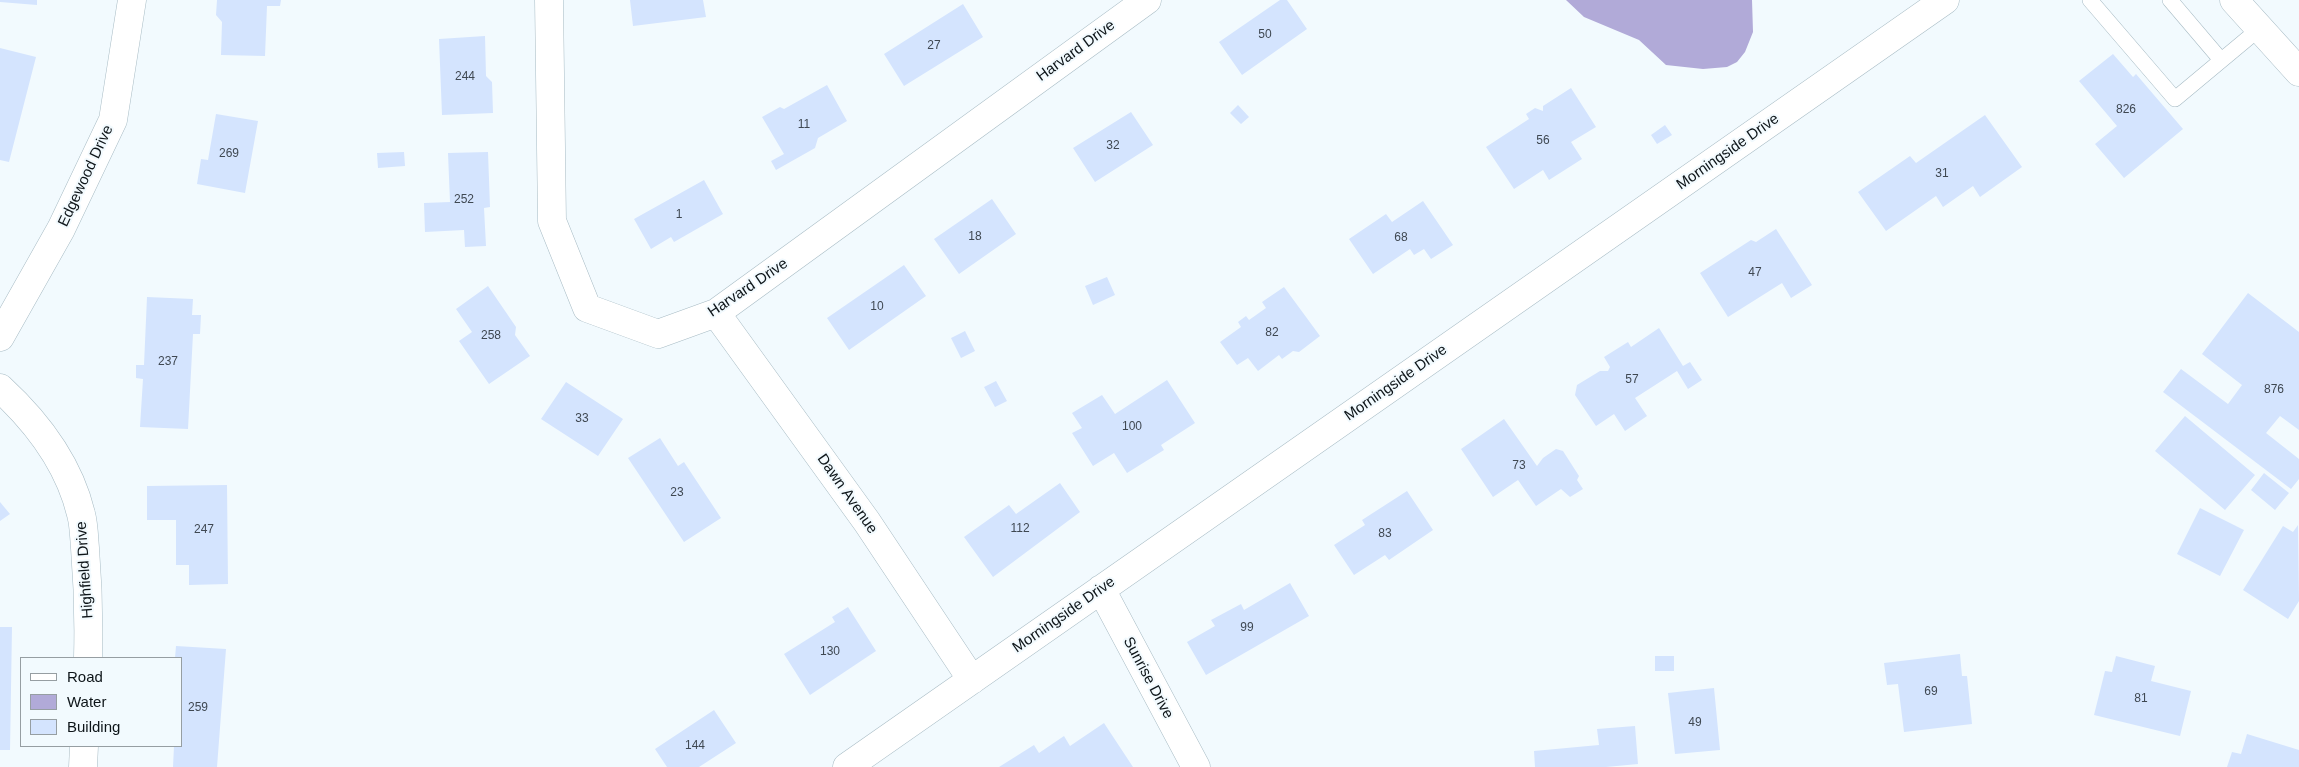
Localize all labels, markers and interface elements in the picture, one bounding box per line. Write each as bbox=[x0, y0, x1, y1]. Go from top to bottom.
street label: Harvard Drive bbox=[1033, 17, 1119, 85]
house number: 50 bbox=[1258, 28, 1272, 42]
house number: 27 bbox=[927, 39, 941, 53]
house number: 244 bbox=[455, 70, 475, 84]
house number: 826 bbox=[2116, 103, 2136, 117]
street label: Morningside Drive bbox=[1673, 110, 1783, 194]
house number: 11 bbox=[798, 118, 810, 132]
street label: Edgewood Drive bbox=[55, 122, 117, 230]
house number: 56 bbox=[1536, 134, 1550, 148]
house number: 32 bbox=[1106, 139, 1120, 153]
house number: 269 bbox=[219, 147, 239, 161]
house number: 31 bbox=[1935, 167, 1949, 181]
house number: 252 bbox=[454, 193, 474, 207]
house number: 1 bbox=[676, 208, 682, 222]
house number: 18 bbox=[968, 230, 982, 244]
house number: 68 bbox=[1394, 231, 1408, 245]
street label: Harvard Drive bbox=[705, 255, 791, 321]
house number: 47 bbox=[1748, 266, 1762, 280]
house number: 10 bbox=[870, 300, 884, 314]
house number: 82 bbox=[1265, 326, 1279, 340]
house number: 258 bbox=[481, 329, 501, 343]
street label: Morningside Drive bbox=[1341, 341, 1451, 425]
house number: 237 bbox=[158, 355, 178, 369]
house number: 57 bbox=[1625, 373, 1639, 387]
house number: 876 bbox=[2264, 383, 2284, 397]
house number: 33 bbox=[575, 412, 589, 426]
house number: 100 bbox=[1122, 420, 1142, 434]
street label: Dawn Avenue bbox=[813, 451, 881, 537]
house number: 73 bbox=[1512, 459, 1526, 473]
house number: 23 bbox=[670, 486, 684, 500]
street label: Highfield Drive bbox=[73, 521, 97, 619]
house number: 112 bbox=[1010, 522, 1030, 536]
house number: 247 bbox=[194, 523, 214, 537]
house number: 83 bbox=[1378, 527, 1392, 541]
street label: Morningside Drive bbox=[1009, 573, 1119, 657]
house number: 99 bbox=[1240, 621, 1254, 635]
street label: Sunrise Drive bbox=[1119, 634, 1177, 722]
house number: 130 bbox=[820, 645, 840, 659]
legend bbox=[20, 657, 182, 747]
text: Road bbox=[67, 668, 103, 685]
house number: 69 bbox=[1924, 685, 1938, 699]
house number: 81 bbox=[2134, 692, 2148, 706]
text: Water bbox=[67, 693, 106, 710]
house number: 259 bbox=[188, 701, 208, 715]
house number: 49 bbox=[1688, 716, 1702, 730]
text: Building bbox=[67, 718, 120, 735]
house number: 144 bbox=[685, 739, 705, 753]

